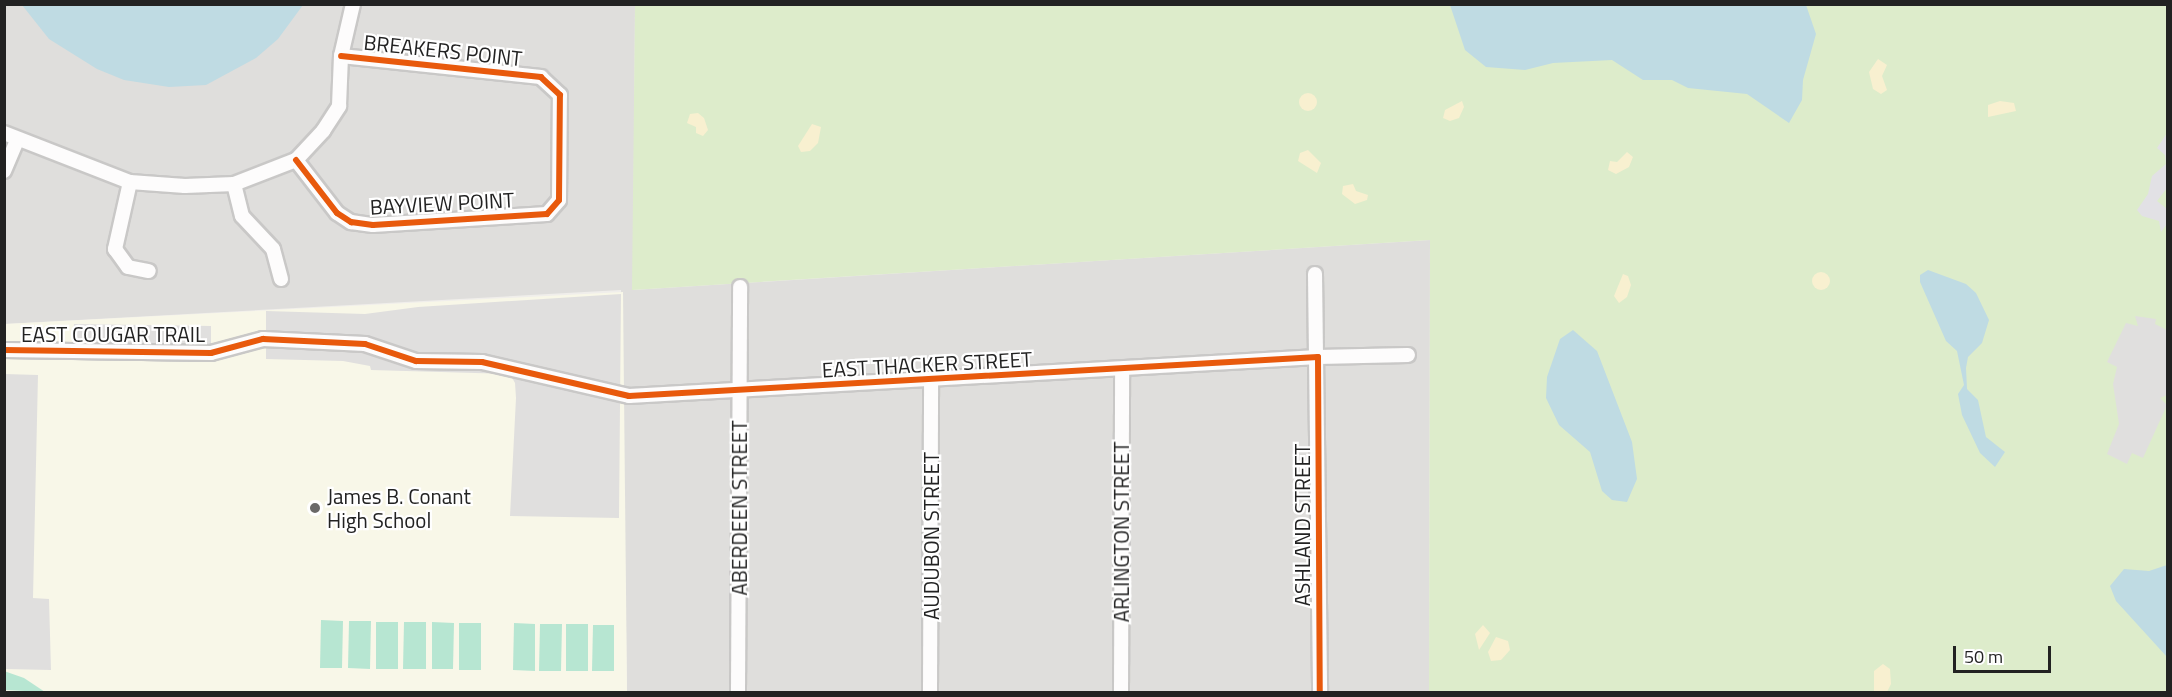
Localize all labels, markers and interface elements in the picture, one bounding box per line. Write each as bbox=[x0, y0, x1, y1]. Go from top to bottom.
street label: BREAKERS POINT bbox=[363, 29, 523, 71]
street label: BAYVIEW POINT bbox=[369, 187, 515, 219]
street label: EAST COUGAR TRAIL bbox=[21, 321, 205, 347]
street label: EAST THACKER STREET bbox=[821, 346, 1033, 382]
street label: ABERDEEN STREET bbox=[726, 420, 752, 596]
street label: ARLINGTON STREET bbox=[1108, 442, 1134, 622]
street label: ASHLAND STREET bbox=[1289, 444, 1315, 606]
street label: AUDUBON STREET bbox=[918, 452, 944, 620]
place label: James B. Conant High School bbox=[327, 483, 471, 533]
marker: James B. Conant High School bbox=[308, 501, 322, 515]
scale bar bbox=[1956, 634, 2054, 672]
text: 50 m bbox=[1964, 643, 2003, 670]

